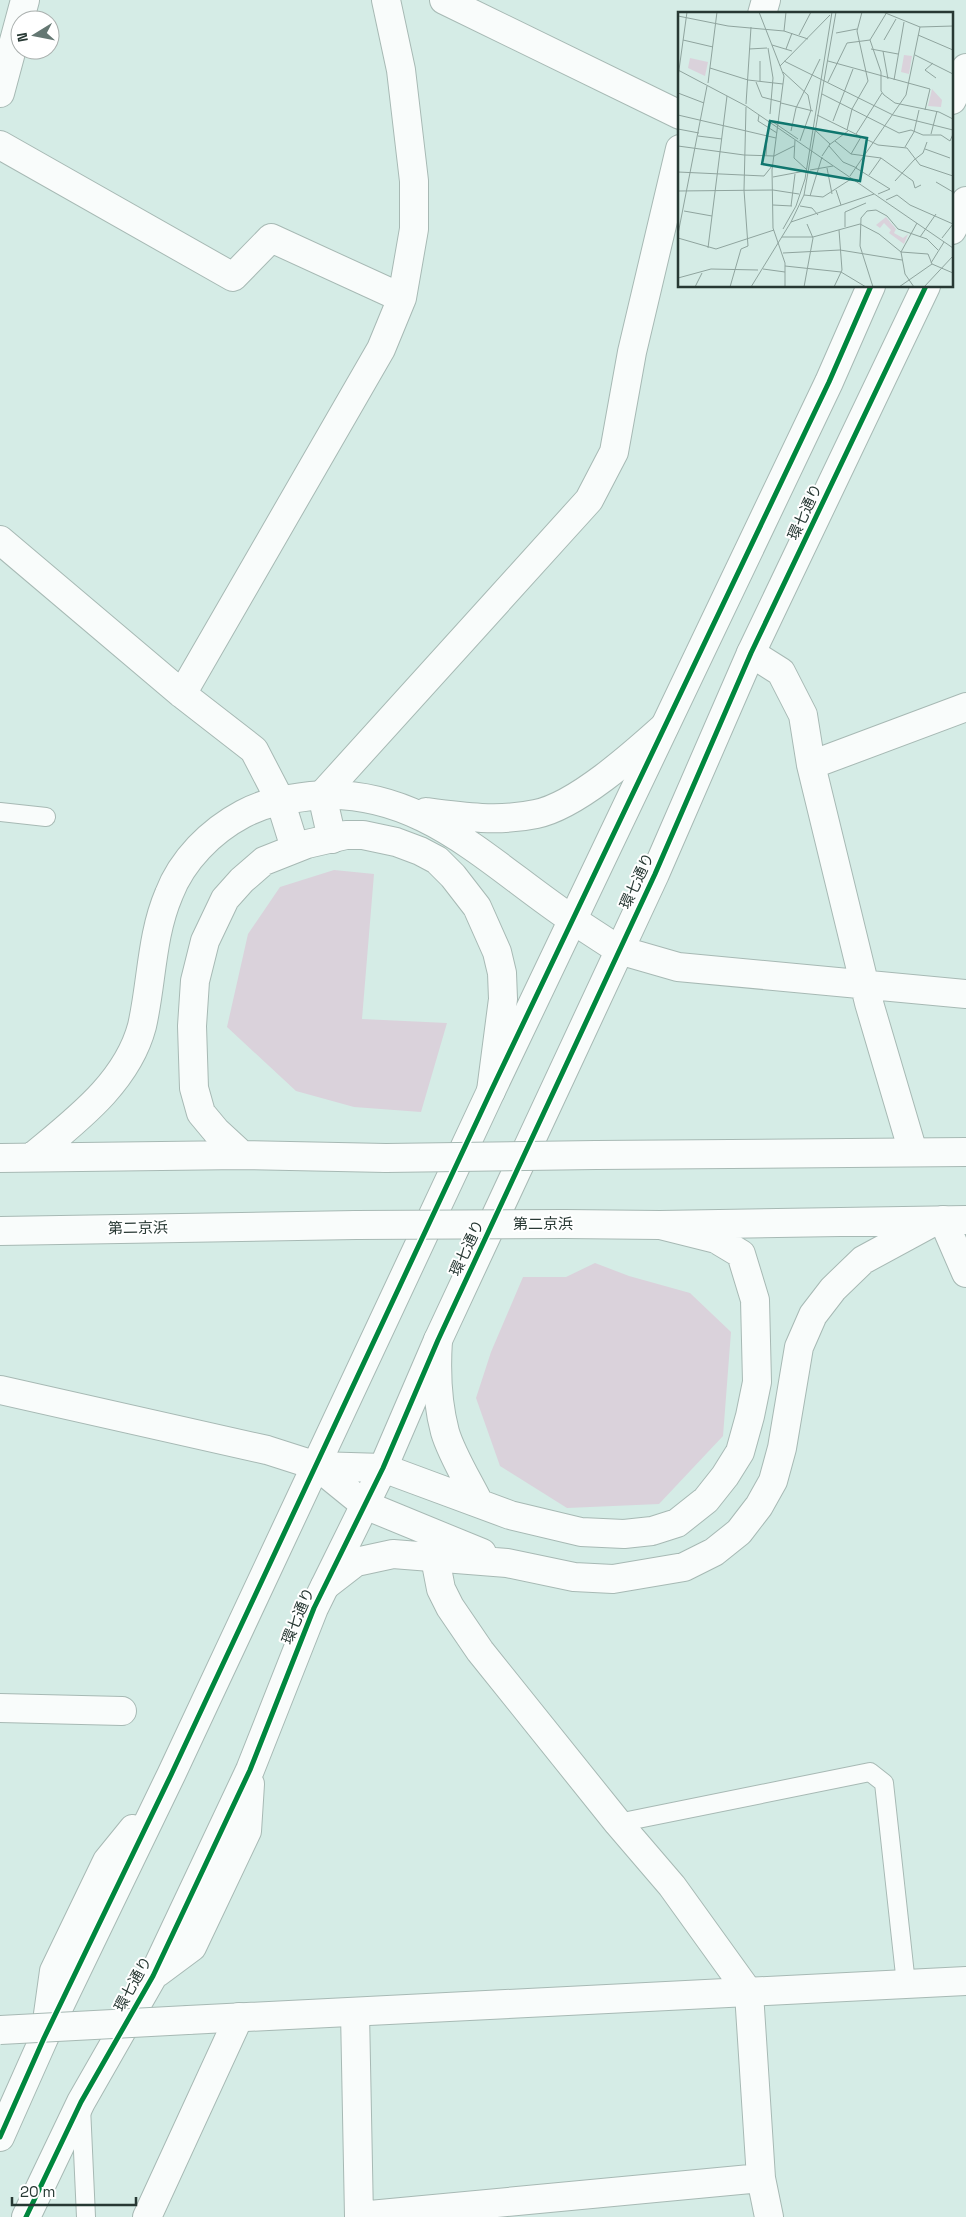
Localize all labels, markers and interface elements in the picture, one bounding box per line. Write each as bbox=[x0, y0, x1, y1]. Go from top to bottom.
north arrow bbox=[10, 10, 60, 60]
inset map bbox=[678, 12, 954, 288]
text: N bbox=[13, 31, 32, 43]
street label: 環七通り bbox=[783, 481, 826, 543]
street label: 環七通り bbox=[615, 850, 658, 912]
street label: 第二京浜 bbox=[513, 1214, 573, 1233]
street label: 第二京浜 bbox=[108, 1217, 168, 1238]
street label: 環七通り bbox=[445, 1217, 488, 1279]
street label: 環七通り bbox=[277, 1584, 318, 1647]
street label: 環七通り bbox=[110, 1953, 155, 2015]
scale bar bbox=[12, 2174, 136, 2206]
text: 20 m bbox=[20, 2182, 55, 2201]

